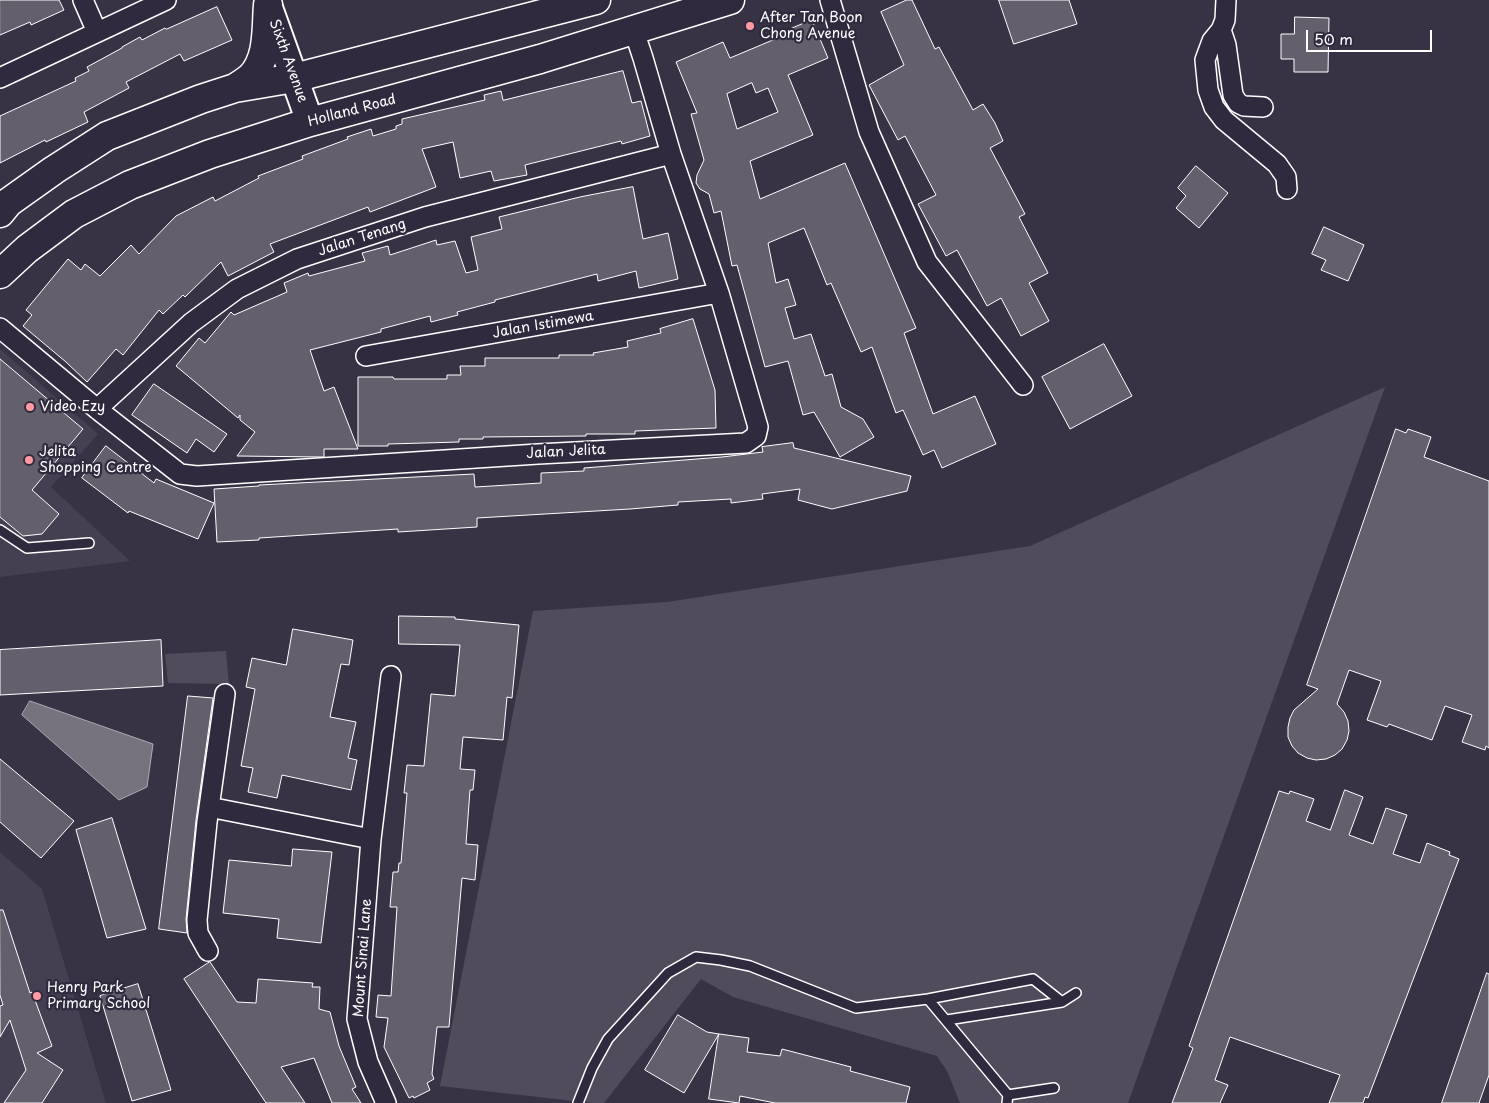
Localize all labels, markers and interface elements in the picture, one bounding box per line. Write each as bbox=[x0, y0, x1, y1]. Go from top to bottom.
place label: After Tan Boon Chong Avenue bbox=[760, 10, 863, 42]
street label: Sixth Avenue bbox=[265, 17, 311, 105]
marker: After Tan Boon Chong Avenue bbox=[744, 20, 756, 32]
scale bar bbox=[1309, 20, 1435, 52]
text: 50 m bbox=[1314, 27, 1353, 50]
street label: Holland Road bbox=[306, 91, 398, 131]
street label: Jalan Tenang bbox=[316, 216, 408, 260]
street label: Jalan Istimewa bbox=[491, 308, 595, 342]
place label: Video Ezy bbox=[40, 399, 105, 415]
marker: Video Ezy bbox=[24, 401, 36, 413]
street label: Jalan Jelita bbox=[526, 442, 606, 462]
place label: Jelita Shopping Centre bbox=[39, 444, 152, 477]
marker: Jelita Shopping Centre bbox=[23, 454, 35, 466]
street label: Mount Sinai Lane bbox=[350, 898, 376, 1018]
place label: Henry Park Primary School bbox=[47, 980, 150, 1012]
marker: Henry Park Primary School bbox=[31, 990, 43, 1002]

